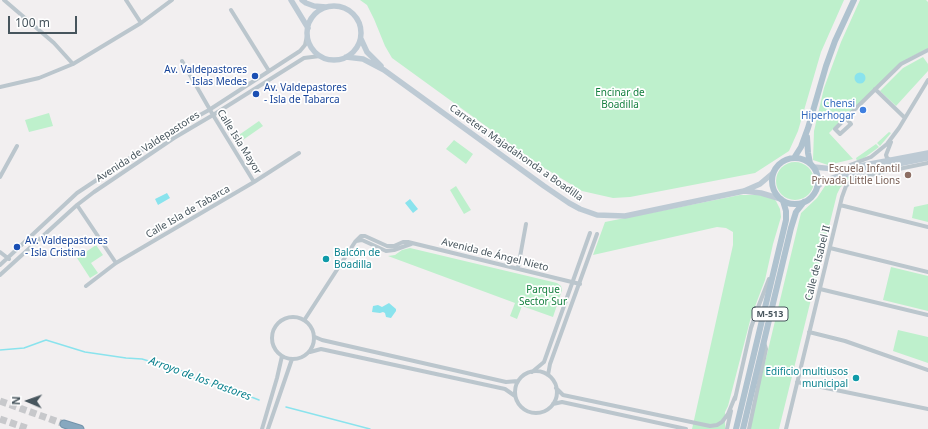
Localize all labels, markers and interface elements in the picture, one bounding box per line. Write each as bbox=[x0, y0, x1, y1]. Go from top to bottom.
scale bar bbox=[10, 8, 79, 34]
text: 100 m bbox=[15, 14, 50, 31]
place label: Av. Valdepastores - Islas Medes bbox=[164, 64, 247, 88]
marker: Av. Valdepastores - Islas Medes bbox=[250, 71, 260, 81]
place label: Av. Valdepastores - Isla de Tabarca bbox=[264, 82, 347, 106]
park label: Encinar de Boadilla bbox=[595, 87, 645, 110]
marker: Av. Valdepastores - Isla de Tabarca bbox=[251, 89, 261, 99]
place label: Chensi Hiperhogar bbox=[801, 98, 855, 122]
street label: Carretera Majadahonda a Boadilla bbox=[447, 102, 585, 204]
marker: Chensi Hiperhogar bbox=[858, 105, 868, 115]
street label: Calle Isla Mayor bbox=[214, 107, 264, 177]
street label: Avenida de Valdepastores bbox=[94, 109, 202, 185]
place label: Escuela Infantil Privada Little Lions bbox=[811, 163, 900, 186]
marker: Escuela Infantil Privada Little Lions bbox=[903, 170, 913, 180]
street label: Calle Isla de Tabarca bbox=[144, 183, 232, 241]
street label: Calle de Isabel II bbox=[803, 224, 833, 302]
place label: Av. Valdepastores - Isla Cristina bbox=[25, 235, 108, 258]
street label: Avenida de Ángel Nieto bbox=[440, 236, 550, 274]
marker: Av. Valdepastores - Isla Cristina bbox=[12, 242, 22, 252]
place label: Balcón de Boadilla bbox=[334, 247, 380, 270]
marker: Balcón de Boadilla bbox=[321, 254, 331, 264]
park label: Parque Sector Sur bbox=[519, 284, 567, 308]
road number: M-513 bbox=[752, 307, 788, 321]
water label: Arroyo de los Pastores bbox=[147, 354, 253, 404]
place label: Edificio multiusos municipal bbox=[766, 366, 848, 390]
marker: Edificio multiusos municipal bbox=[851, 373, 861, 383]
north arrow bbox=[8, 381, 48, 421]
text: N bbox=[8, 396, 23, 405]

